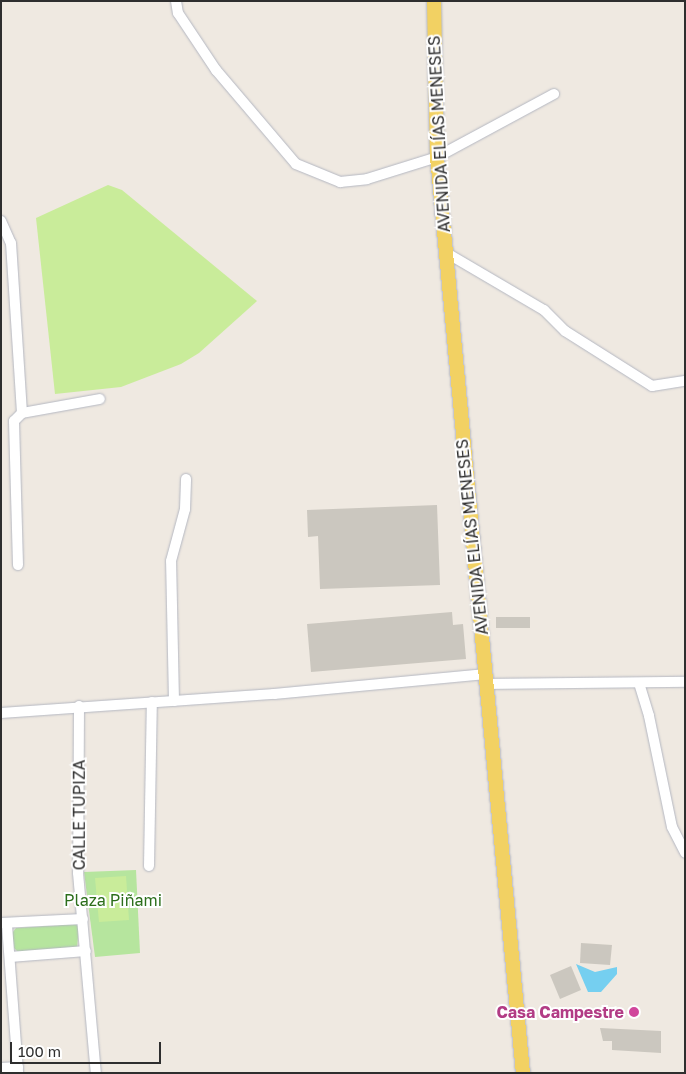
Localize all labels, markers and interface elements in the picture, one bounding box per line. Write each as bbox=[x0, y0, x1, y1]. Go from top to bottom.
street label: AVENIDA ELÍAS MENESES bbox=[424, 35, 454, 233]
street label: AVENIDA ELÍAS MENESES bbox=[452, 438, 492, 636]
street label: CALLE TUPIZA bbox=[69, 760, 89, 870]
park label: Plaza Piñami bbox=[64, 890, 162, 910]
place label: Casa Campestre bbox=[496, 1002, 624, 1022]
marker: Casa Campestre bbox=[628, 1006, 640, 1018]
scale bar bbox=[12, 1032, 164, 1064]
text: 100 m bbox=[18, 1042, 61, 1060]

